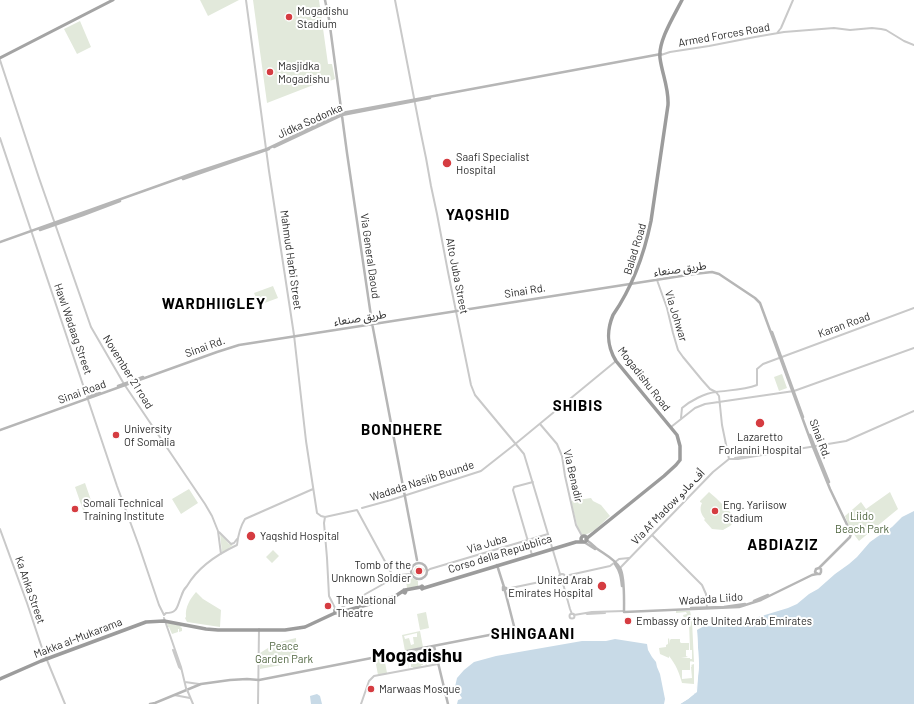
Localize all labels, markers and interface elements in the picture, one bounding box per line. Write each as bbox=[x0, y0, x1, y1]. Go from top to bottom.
place label: Mogadishu Stadium bbox=[297, 4, 348, 30]
marker: Mogadishu Stadium bbox=[284, 12, 294, 22]
street label: Armed Forces Road bbox=[677, 20, 771, 50]
place label: Masjidka Mogadishu bbox=[278, 59, 329, 85]
marker: Masjidka Mogadishu bbox=[265, 67, 275, 77]
street label: Jidka Sodonka bbox=[275, 101, 345, 141]
place label: Saafi Specialist Hospital bbox=[456, 150, 530, 176]
marker: Saafi Specialist Hospital bbox=[441, 157, 453, 169]
district label: YAQSHID bbox=[446, 206, 510, 224]
street label: Mahmud Harbi Street bbox=[277, 209, 305, 311]
street label: Via General Daoud bbox=[357, 213, 383, 299]
street label: Balad Road bbox=[621, 222, 649, 276]
street label: Alto Juba Street bbox=[443, 237, 471, 315]
street label: طريق صنعاء bbox=[653, 259, 707, 279]
street label: Sinai Rd. bbox=[503, 281, 547, 301]
street label: Hawl Wadaag Street bbox=[51, 282, 95, 376]
street label: Via Johwar bbox=[662, 289, 690, 343]
district label: WARDHIIGLEY bbox=[162, 295, 266, 313]
street label: طريق صنعاء bbox=[333, 307, 387, 329]
street label: Karan Road bbox=[816, 309, 872, 341]
street label: November 21 road bbox=[100, 333, 156, 411]
street label: Sinai Rd. bbox=[183, 334, 227, 360]
street label: Mogadishu Road bbox=[615, 344, 673, 414]
street label: Sinai Road bbox=[56, 377, 108, 407]
district label: SHIBIS bbox=[553, 397, 603, 415]
marker: Lazaretto Forlanini Hospital bbox=[754, 417, 766, 429]
street label: Sinai Rd. bbox=[806, 417, 834, 461]
district label: BONDHERE bbox=[361, 421, 443, 439]
place label: University Of Somalia bbox=[124, 422, 175, 448]
marker: University Of Somalia bbox=[111, 430, 121, 440]
place label: Lazaretto Forlanini Hospital bbox=[718, 430, 802, 456]
street label: Via Benadir bbox=[560, 448, 586, 504]
street label: Wadada Nasiib Buunde bbox=[368, 458, 476, 504]
street label: Via Af Madow أف مادو bbox=[629, 466, 707, 548]
place label: Somali Technical Training Institute bbox=[83, 496, 164, 522]
place label: Eng. Yariisow Stadium bbox=[723, 498, 787, 524]
marker: Somali Technical Training Institute bbox=[70, 504, 80, 514]
marker: Eng. Yariisow Stadium bbox=[710, 506, 720, 516]
park label: Liido Beach Park bbox=[835, 509, 889, 535]
place label: Yaqshid Hospital bbox=[260, 529, 339, 543]
marker: Yaqshid Hospital bbox=[245, 530, 257, 542]
street label: Corso della Repubblica bbox=[446, 532, 554, 576]
street label: Via Juba bbox=[465, 532, 509, 556]
district label: ABDIAZIZ bbox=[747, 536, 819, 554]
street label: Ka Anka Street bbox=[12, 555, 48, 625]
place label: Tomb of the Unknown Soldier bbox=[331, 558, 411, 584]
marker: Tomb of the Unknown Soldier bbox=[414, 566, 424, 576]
place label: United Arab Emirates Hospital bbox=[508, 573, 593, 599]
marker: United Arab Emirates Hospital bbox=[596, 580, 608, 592]
street label: Wadada Liido bbox=[679, 590, 743, 608]
place label: The National Theatre bbox=[336, 593, 396, 619]
marker: The National Theatre bbox=[323, 601, 333, 611]
place label: Embassy of the United Arab Emirates bbox=[636, 614, 812, 628]
street label: Makka al-Mukarama bbox=[32, 615, 124, 661]
marker: Embassy of the United Arab Emirates bbox=[623, 616, 633, 626]
district label: SHINGAANI bbox=[491, 625, 575, 643]
park label: Peace Garden Park bbox=[255, 639, 313, 665]
district label: Mogadishu bbox=[372, 645, 462, 667]
place label: Marwaas Mosque bbox=[379, 682, 460, 696]
marker: Marwaas Mosque bbox=[366, 684, 376, 694]

